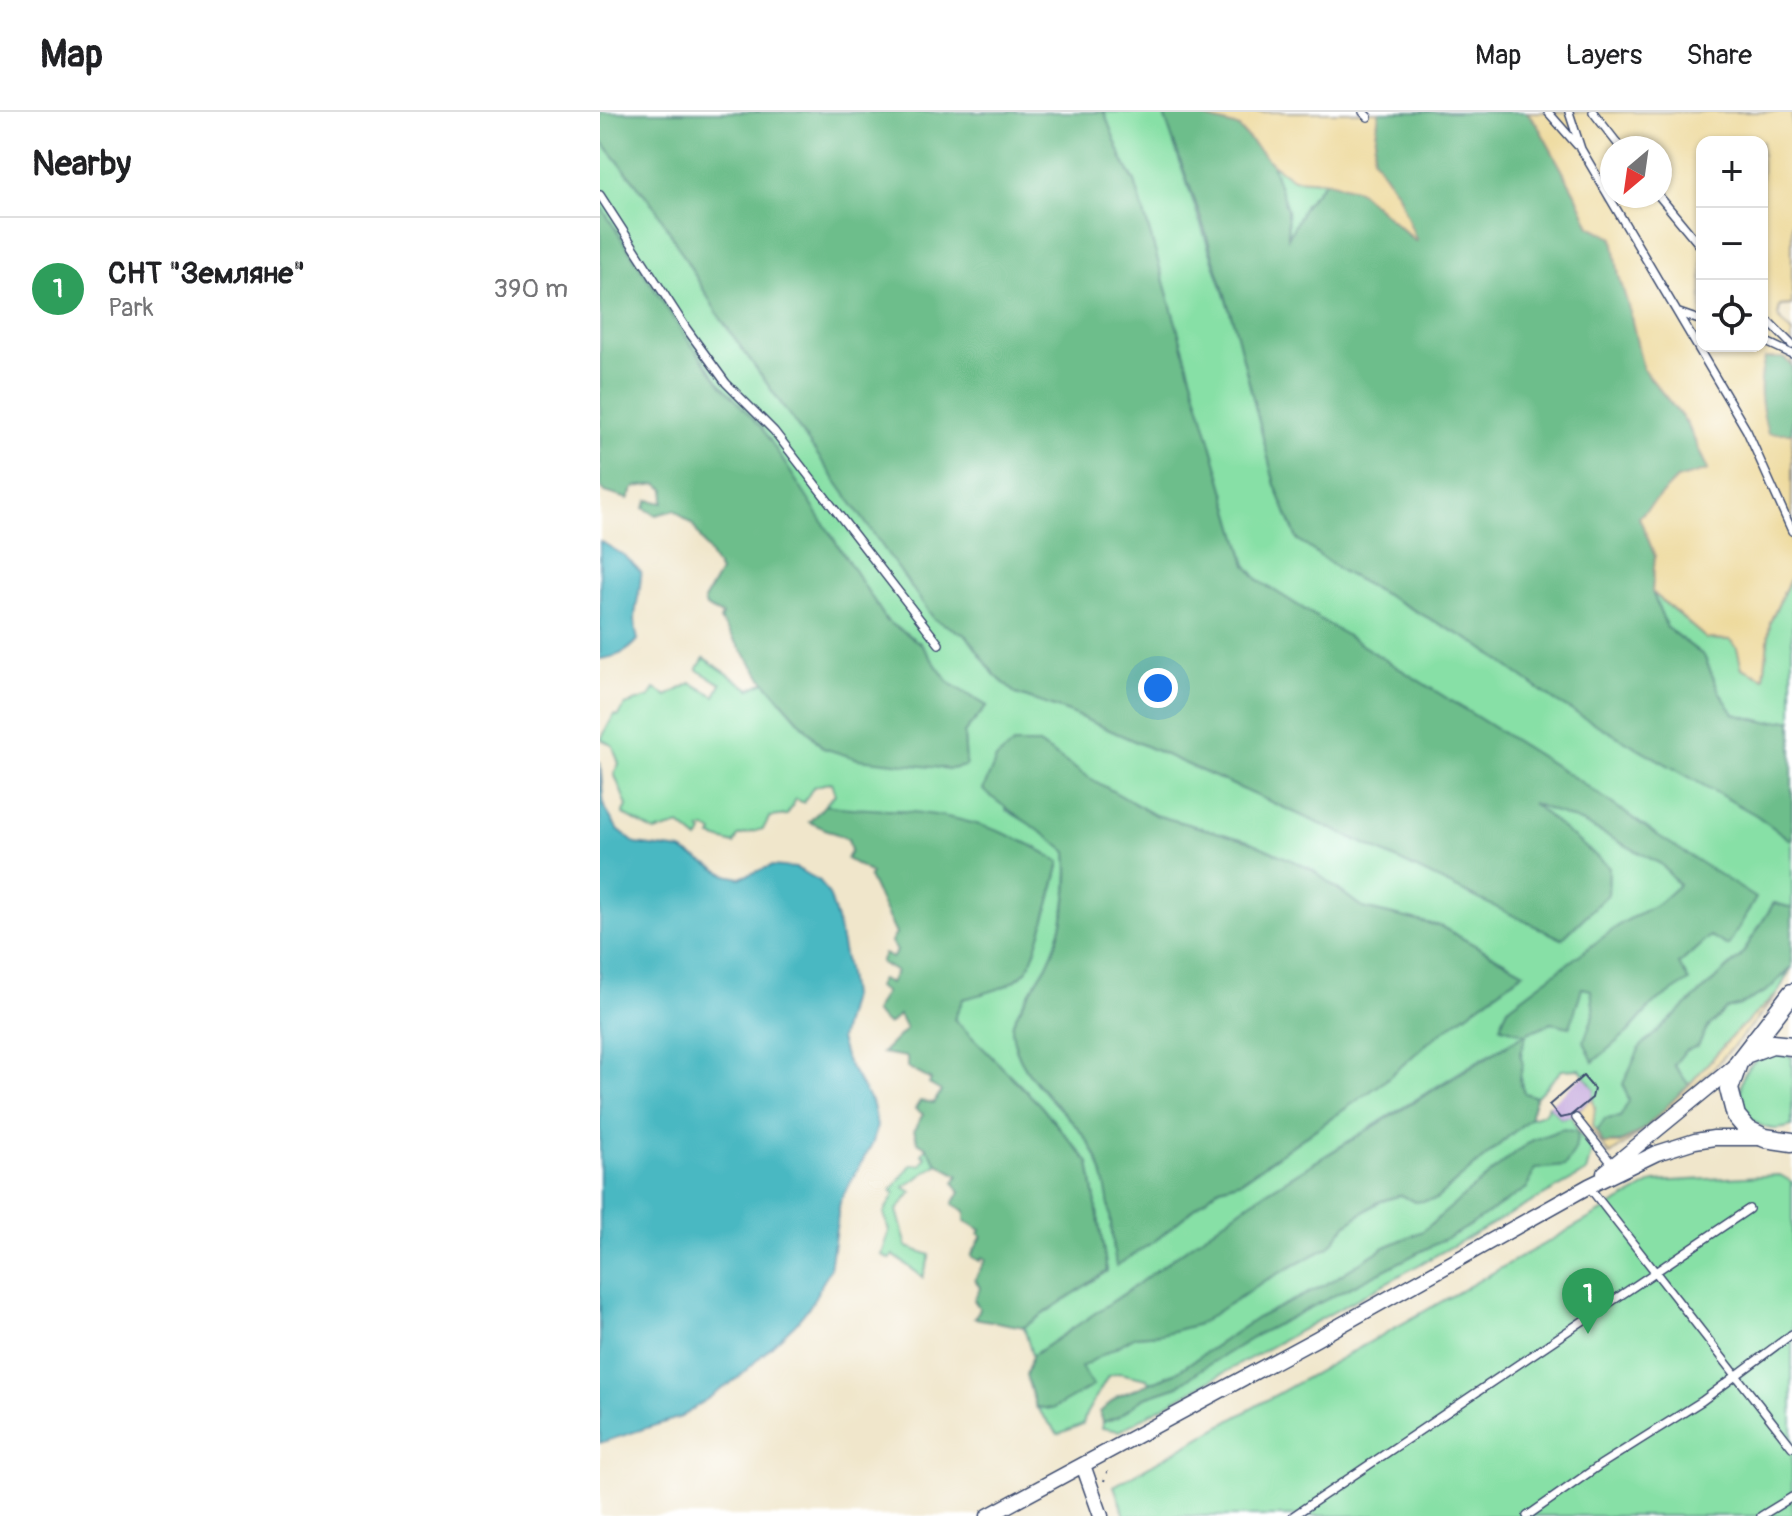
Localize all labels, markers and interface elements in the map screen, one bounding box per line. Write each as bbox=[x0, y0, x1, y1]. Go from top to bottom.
text: Map bbox=[40, 31, 103, 79]
text: Map bbox=[1475, 38, 1521, 73]
text: Layers bbox=[1565, 38, 1642, 73]
text: Share bbox=[1686, 38, 1752, 73]
north arrow bbox=[1600, 136, 1672, 208]
map controls bbox=[1696, 136, 1768, 352]
button: + bbox=[1696, 136, 1768, 208]
text: Nearby bbox=[32, 143, 131, 186]
button: − bbox=[1696, 208, 1768, 280]
text: СНТ "Земляне" bbox=[108, 255, 305, 292]
text: 1 bbox=[53, 273, 63, 305]
text: 390 m bbox=[494, 273, 568, 305]
button: locate bbox=[1696, 280, 1768, 352]
text: Park bbox=[108, 292, 154, 324]
your location bbox=[1138, 668, 1178, 708]
pin: 1 bbox=[1562, 1268, 1614, 1334]

